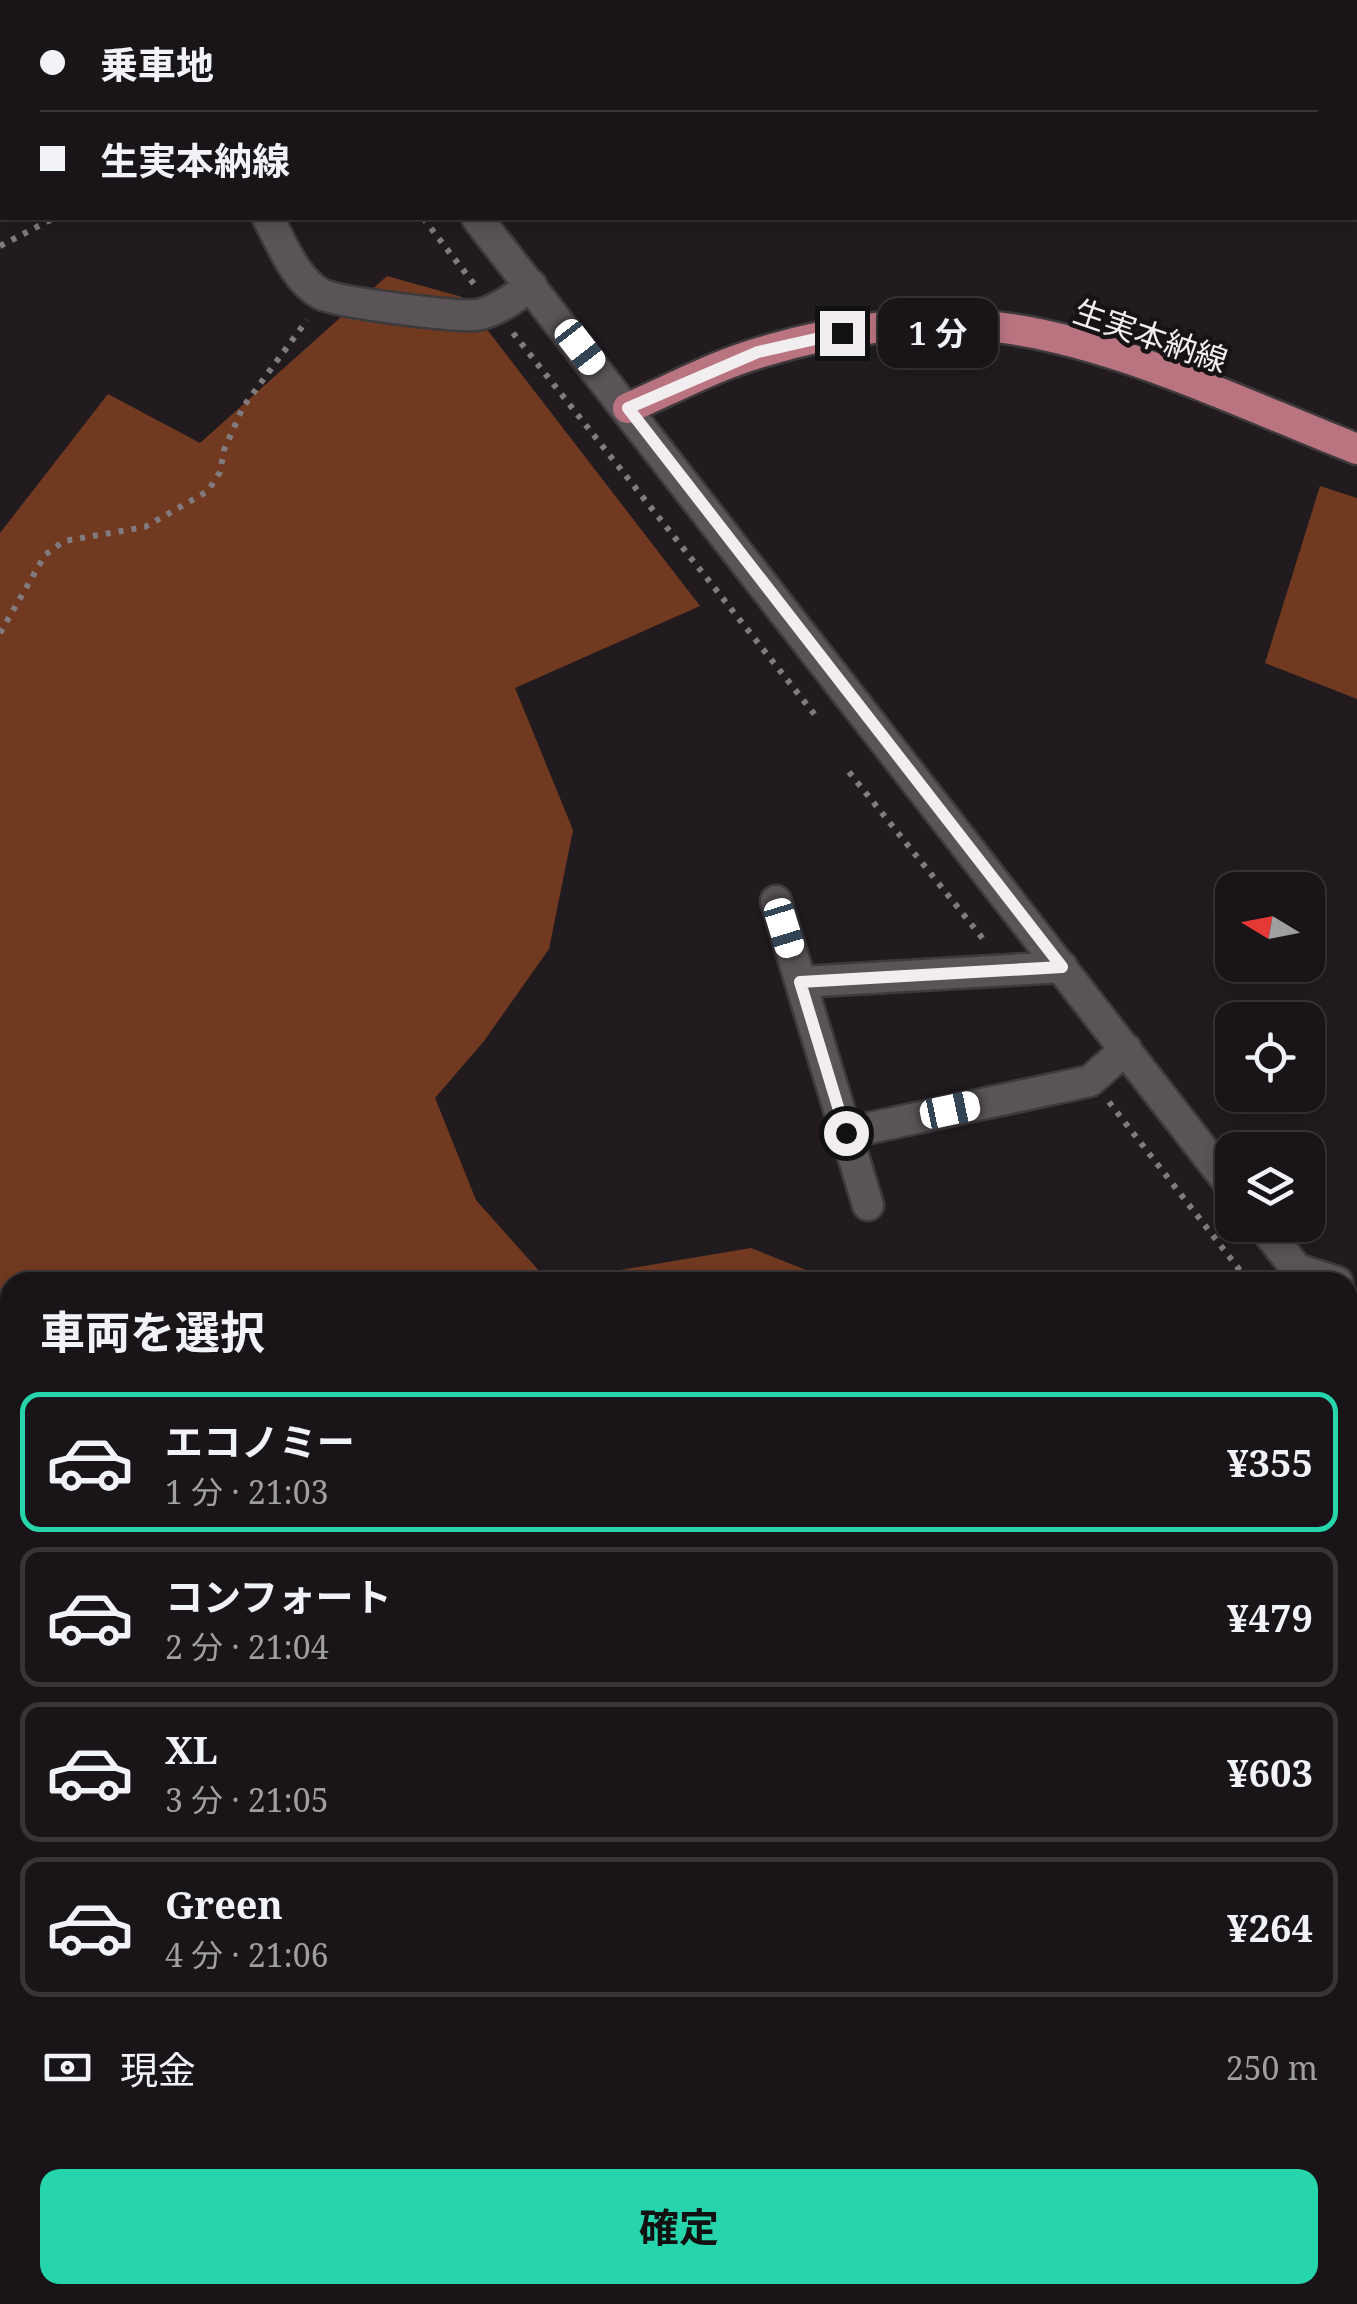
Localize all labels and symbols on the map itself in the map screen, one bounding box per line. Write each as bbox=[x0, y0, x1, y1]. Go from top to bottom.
street label: 生実本納線 bbox=[1068, 289, 1234, 381]
callout: 1 分 bbox=[877, 298, 997, 368]
route end bbox=[820, 311, 865, 356]
car bbox=[550, 314, 610, 380]
north arrow bbox=[1215, 872, 1325, 982]
car bbox=[761, 895, 807, 961]
car bbox=[918, 1089, 982, 1131]
route start bbox=[824, 1111, 869, 1156]

